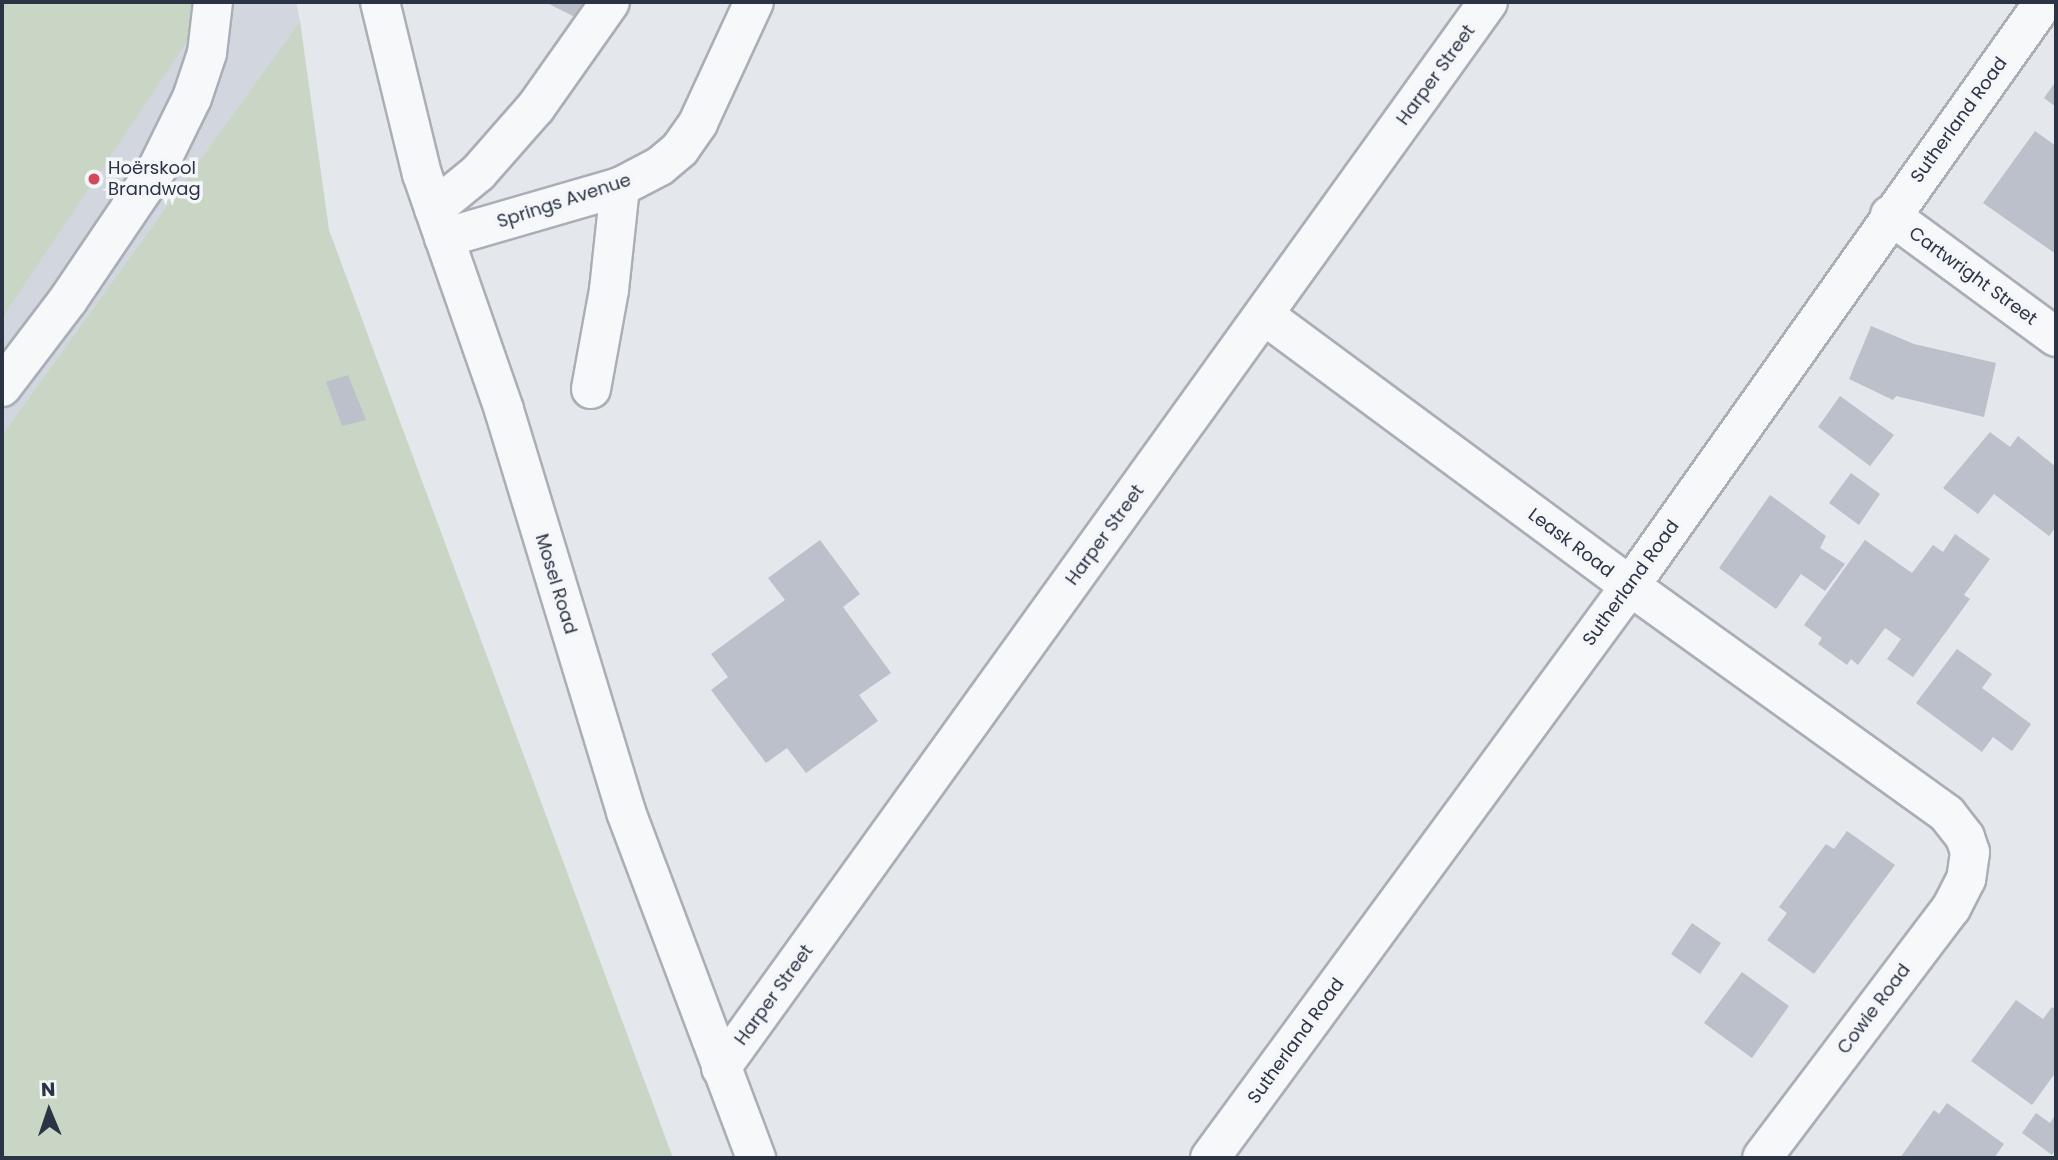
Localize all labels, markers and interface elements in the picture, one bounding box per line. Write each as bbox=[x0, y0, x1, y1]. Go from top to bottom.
street label: Harper Street bbox=[1392, 21, 1480, 129]
street label: Sutherland Road bbox=[1906, 53, 2012, 187]
place label: Hoërskool Brandwag bbox=[108, 158, 201, 200]
street label: Springs Avenue bbox=[494, 169, 634, 233]
marker: Hoërskool Brandwag bbox=[86, 171, 102, 187]
street label: Cartwright Street bbox=[1905, 222, 2041, 330]
street label: Harper Street bbox=[1061, 481, 1149, 589]
street label: Leask Road bbox=[1524, 504, 1618, 582]
street label: Sutherland Road bbox=[1578, 516, 1684, 650]
street label: Mosel Road bbox=[531, 531, 581, 637]
street label: Harper Street bbox=[730, 941, 818, 1049]
street label: Cowie Road bbox=[1833, 960, 1915, 1058]
street label: Sutherland Road bbox=[1243, 974, 1349, 1108]
north arrow bbox=[14, 1076, 84, 1146]
text: N bbox=[41, 1076, 56, 1103]

